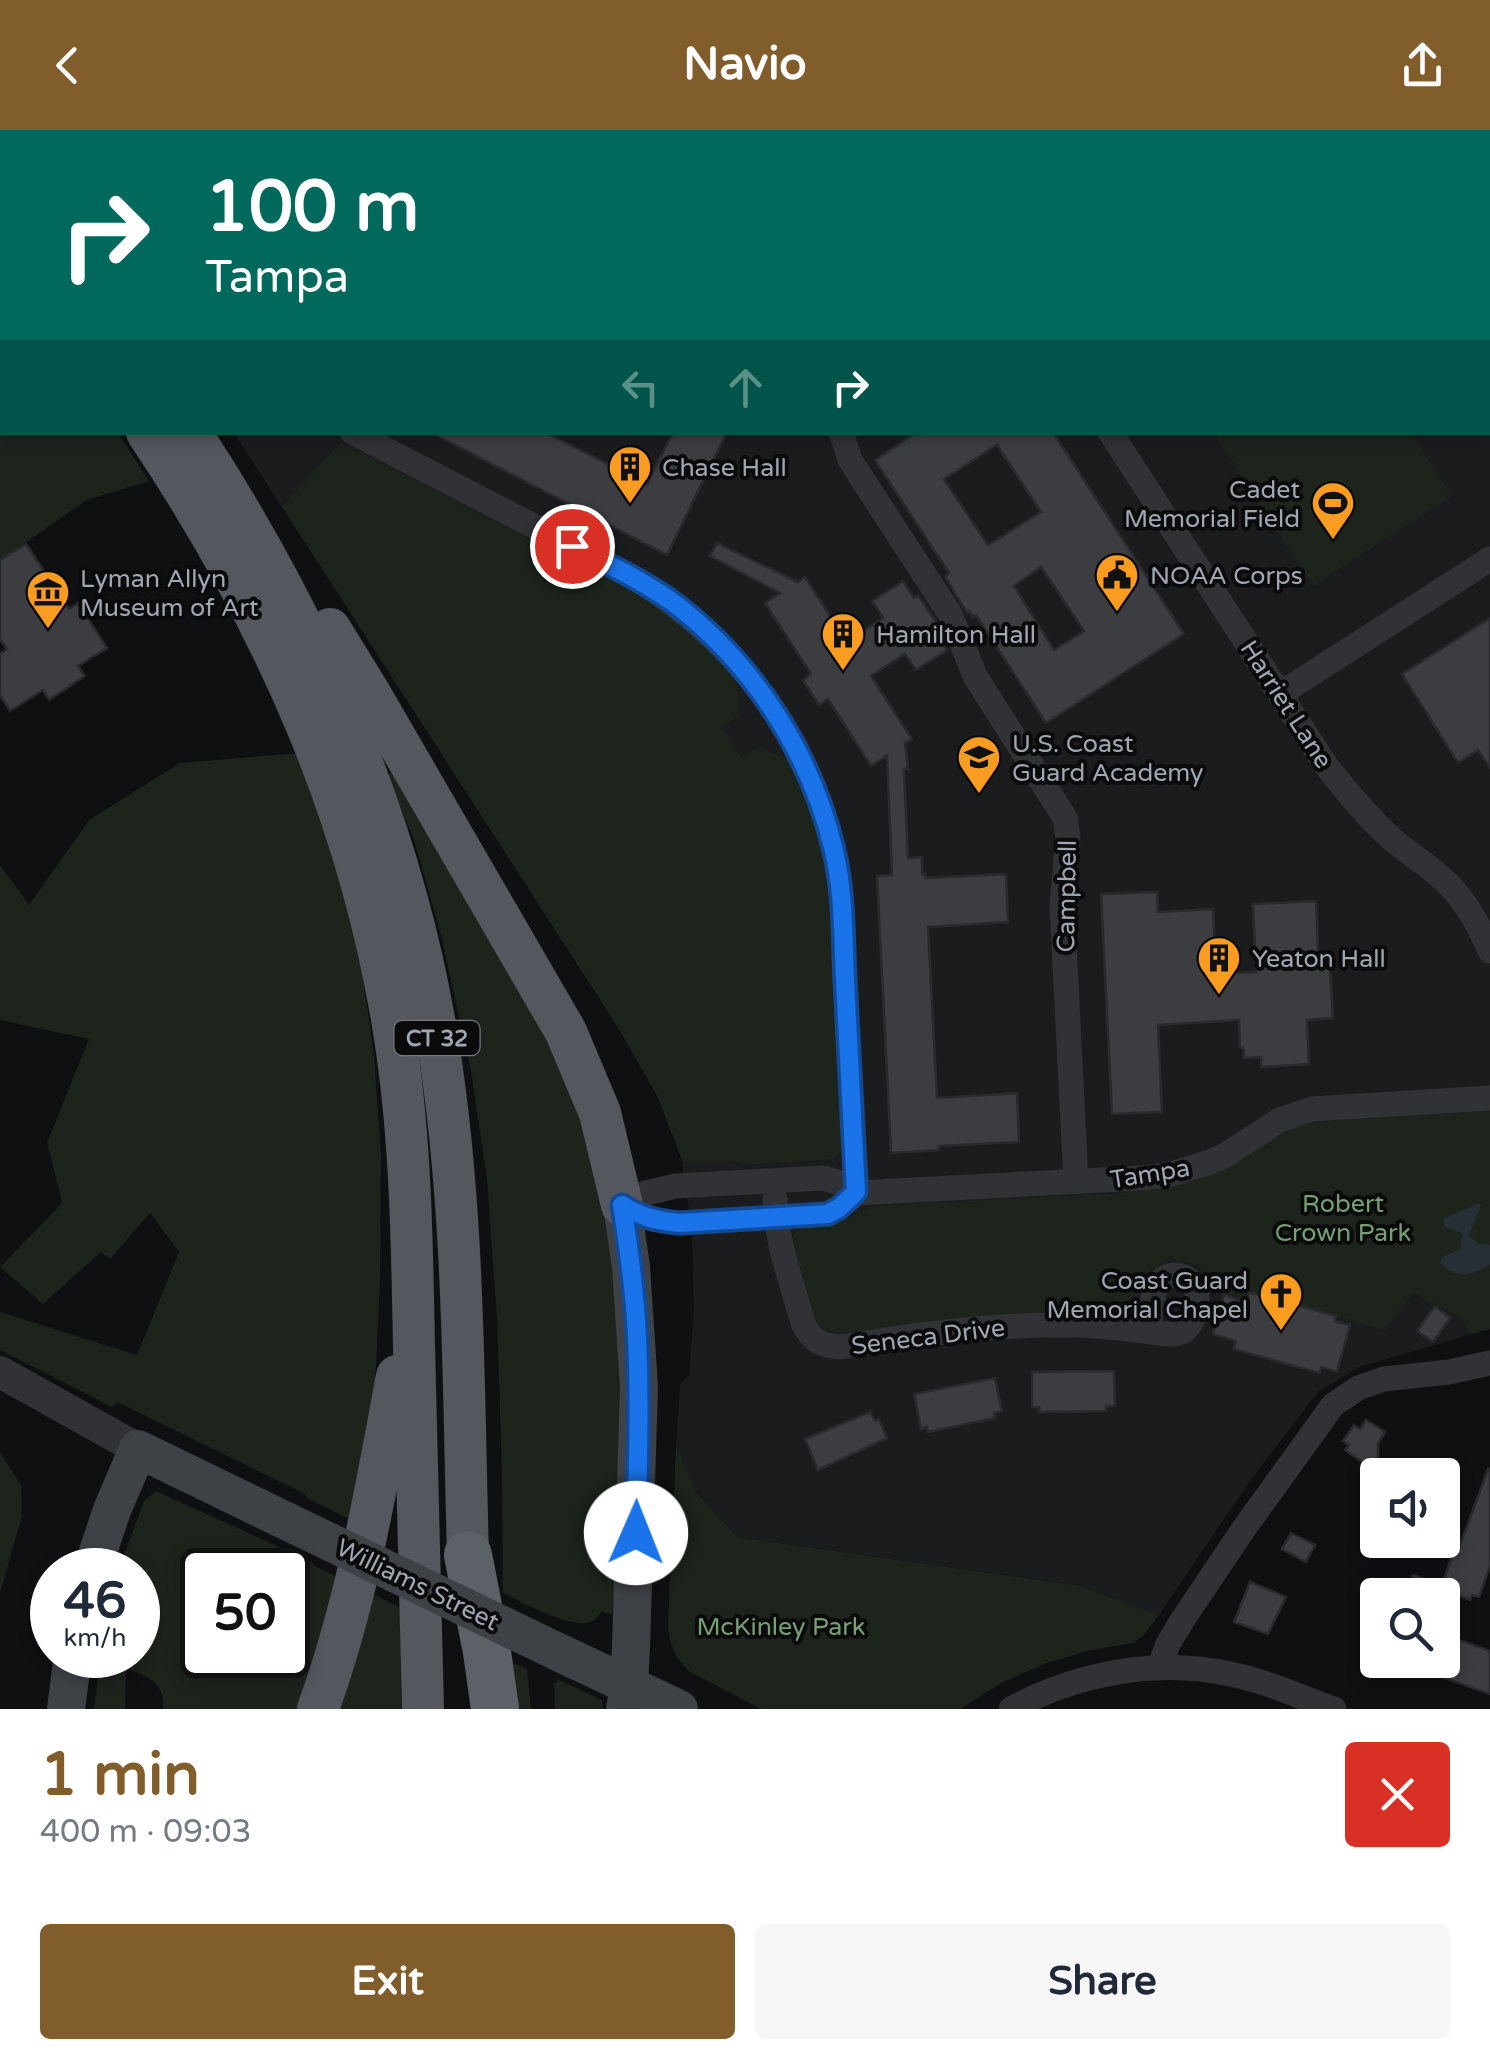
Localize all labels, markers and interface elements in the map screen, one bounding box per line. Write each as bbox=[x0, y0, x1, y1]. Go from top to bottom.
icon: back bbox=[40, 38, 95, 93]
text: Navio bbox=[683, 38, 807, 92]
icon: share bbox=[1395, 38, 1450, 93]
text: 100 m bbox=[205, 166, 419, 250]
icon: right bbox=[40, 170, 170, 300]
text: Tampa bbox=[205, 251, 349, 305]
icon: left bbox=[613, 360, 668, 415]
icon: ahead bbox=[718, 360, 773, 415]
icon: right bbox=[823, 360, 878, 415]
building icon: Chase Hall bbox=[607, 444, 653, 505]
place label: Chase Hall bbox=[662, 453, 787, 483]
place label: Cadet Memorial Field bbox=[1124, 475, 1300, 534]
sports icon: Cadet Memorial Field bbox=[1310, 480, 1356, 541]
pin bbox=[530, 504, 615, 589]
icon: arrive bbox=[545, 519, 600, 574]
public building icon: NOAA Corps bbox=[1094, 552, 1140, 613]
place label: NOAA Corps bbox=[1150, 561, 1303, 591]
place label: Lyman Allyn Museum of Art bbox=[80, 564, 259, 623]
museum icon: Lyman Allyn Museum of Art bbox=[25, 569, 71, 630]
building icon: Hamilton Hall bbox=[820, 611, 866, 672]
place label: Hamilton Hall bbox=[876, 620, 1036, 650]
street label: Harriet Lane bbox=[1234, 635, 1339, 774]
place label: U.S. Coast Guard Academy bbox=[1012, 729, 1203, 788]
school or university icon: U.S. Coast Guard Academy bbox=[956, 734, 1002, 795]
street label: Campbell bbox=[1051, 839, 1083, 953]
building icon: Yeaton Hall bbox=[1196, 935, 1242, 996]
place label: Yeaton Hall bbox=[1252, 944, 1386, 974]
road number: CT 32 bbox=[394, 1021, 480, 1055]
street label: Tampa bbox=[1108, 1153, 1192, 1195]
park label: Robert Crown Park bbox=[1275, 1189, 1411, 1248]
place label: Coast Guard Memorial Chapel bbox=[1047, 1266, 1248, 1325]
church icon: Coast Guard Memorial Chapel bbox=[1258, 1271, 1304, 1332]
street label: Seneca Drive bbox=[850, 1313, 1007, 1361]
map controls bbox=[1360, 1458, 1460, 1678]
button: sound bbox=[1360, 1458, 1460, 1558]
position arrow bbox=[584, 1481, 688, 1585]
street label: Williams Street bbox=[331, 1533, 504, 1637]
speed limit sign: 50 bbox=[180, 1548, 310, 1678]
text: 46 bbox=[64, 1571, 126, 1631]
button: search bbox=[1360, 1578, 1460, 1678]
park label: McKinley Park bbox=[697, 1612, 865, 1642]
text: km/h bbox=[64, 1623, 126, 1653]
text: 1 min bbox=[40, 1739, 200, 1811]
button: close bbox=[1345, 1742, 1450, 1847]
text: 400 m · 09:03 bbox=[40, 1813, 252, 1851]
button: Exit bbox=[40, 1924, 735, 2039]
button: Share bbox=[755, 1924, 1450, 2039]

